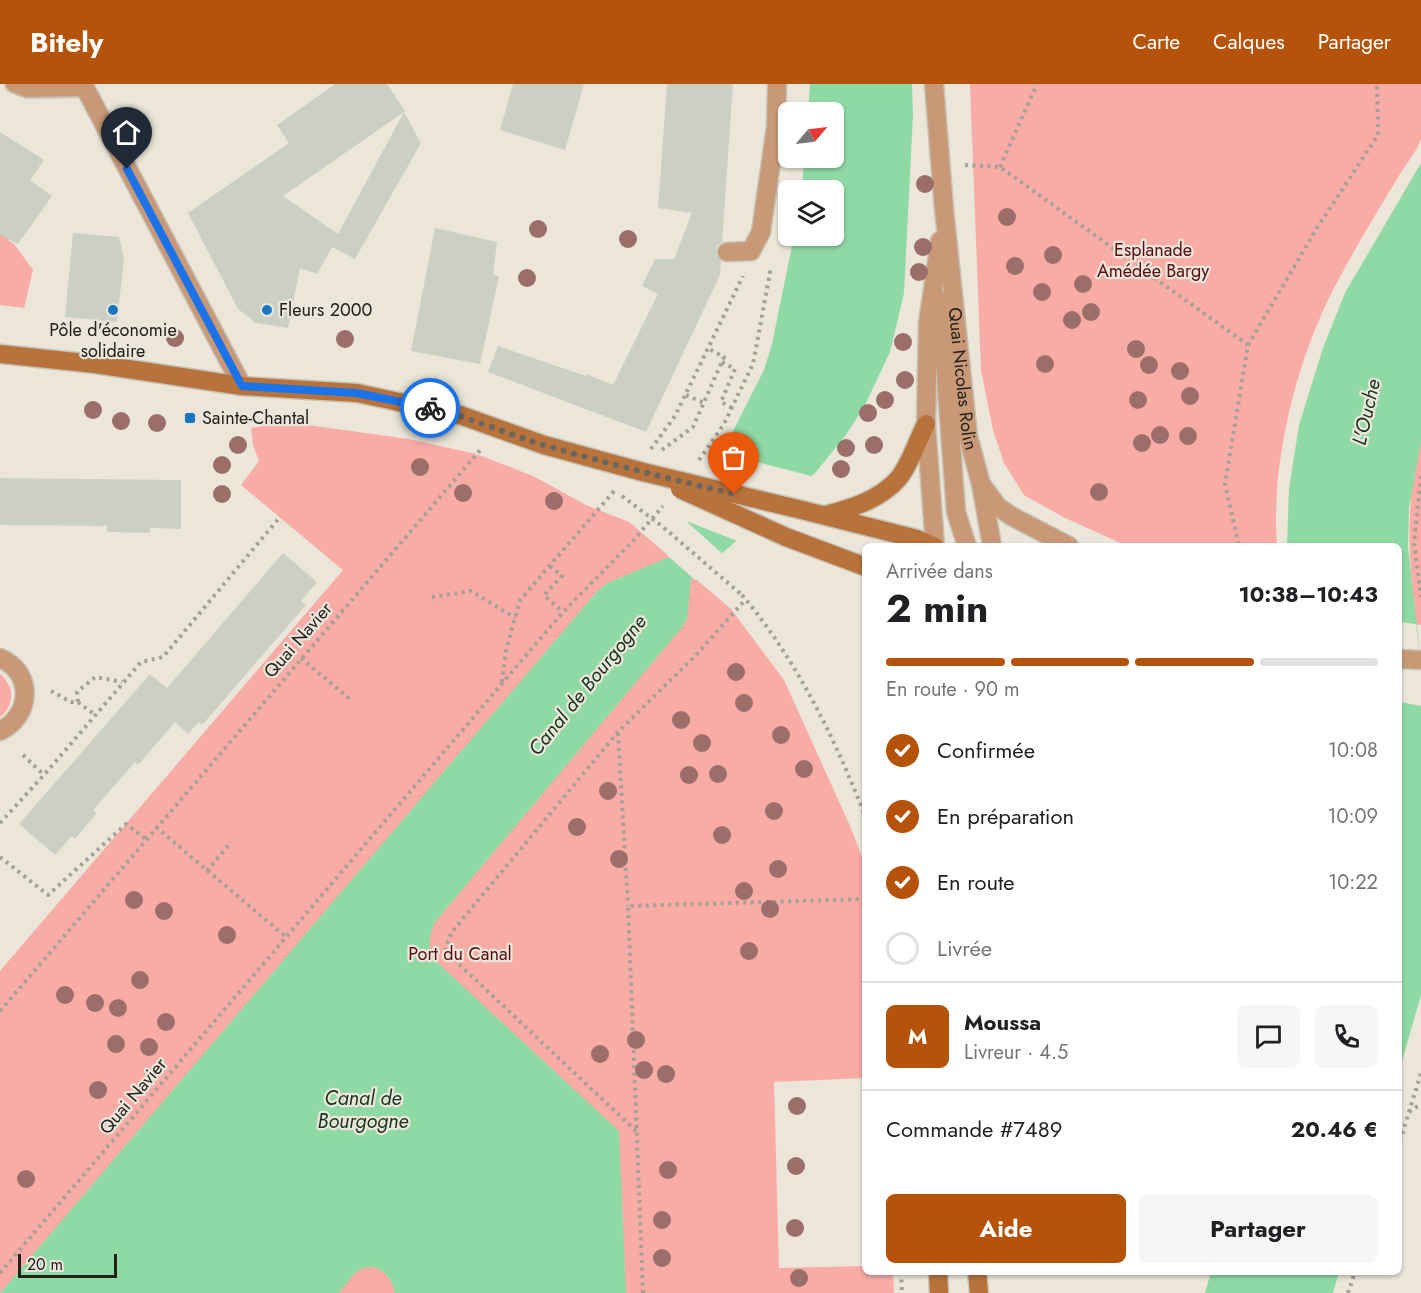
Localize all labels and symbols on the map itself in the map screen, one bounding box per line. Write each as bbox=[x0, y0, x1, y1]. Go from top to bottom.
north arrow bbox=[778, 102, 844, 168]
pin bbox=[101, 107, 152, 169]
park label: Esplanade Amédée Bargy bbox=[1097, 237, 1209, 284]
place label: Fleurs 2000 bbox=[279, 297, 373, 323]
marker: Pôle d'économie solidaire bbox=[106, 303, 120, 317]
marker: Fleurs 2000 bbox=[260, 303, 274, 317]
street label: Quai Nicolas Rolin bbox=[941, 306, 984, 453]
place label: Pôle d'économie solidaire bbox=[49, 317, 177, 364]
water label: L'Ouche bbox=[1345, 376, 1388, 448]
courier bbox=[400, 378, 460, 438]
place label: Sainte-Chantal bbox=[202, 405, 309, 431]
marker: Sainte-Chantal bbox=[183, 411, 197, 425]
pin bbox=[708, 432, 759, 494]
street label: Quai Navier bbox=[258, 596, 339, 684]
water label: Canal de Bourgogne bbox=[521, 609, 653, 762]
park label: Port du Canal bbox=[408, 941, 512, 967]
street label: Quai Navier bbox=[93, 1051, 173, 1140]
water label: Canal de Bourgogne bbox=[318, 1084, 408, 1136]
scale bar bbox=[18, 1251, 117, 1278]

